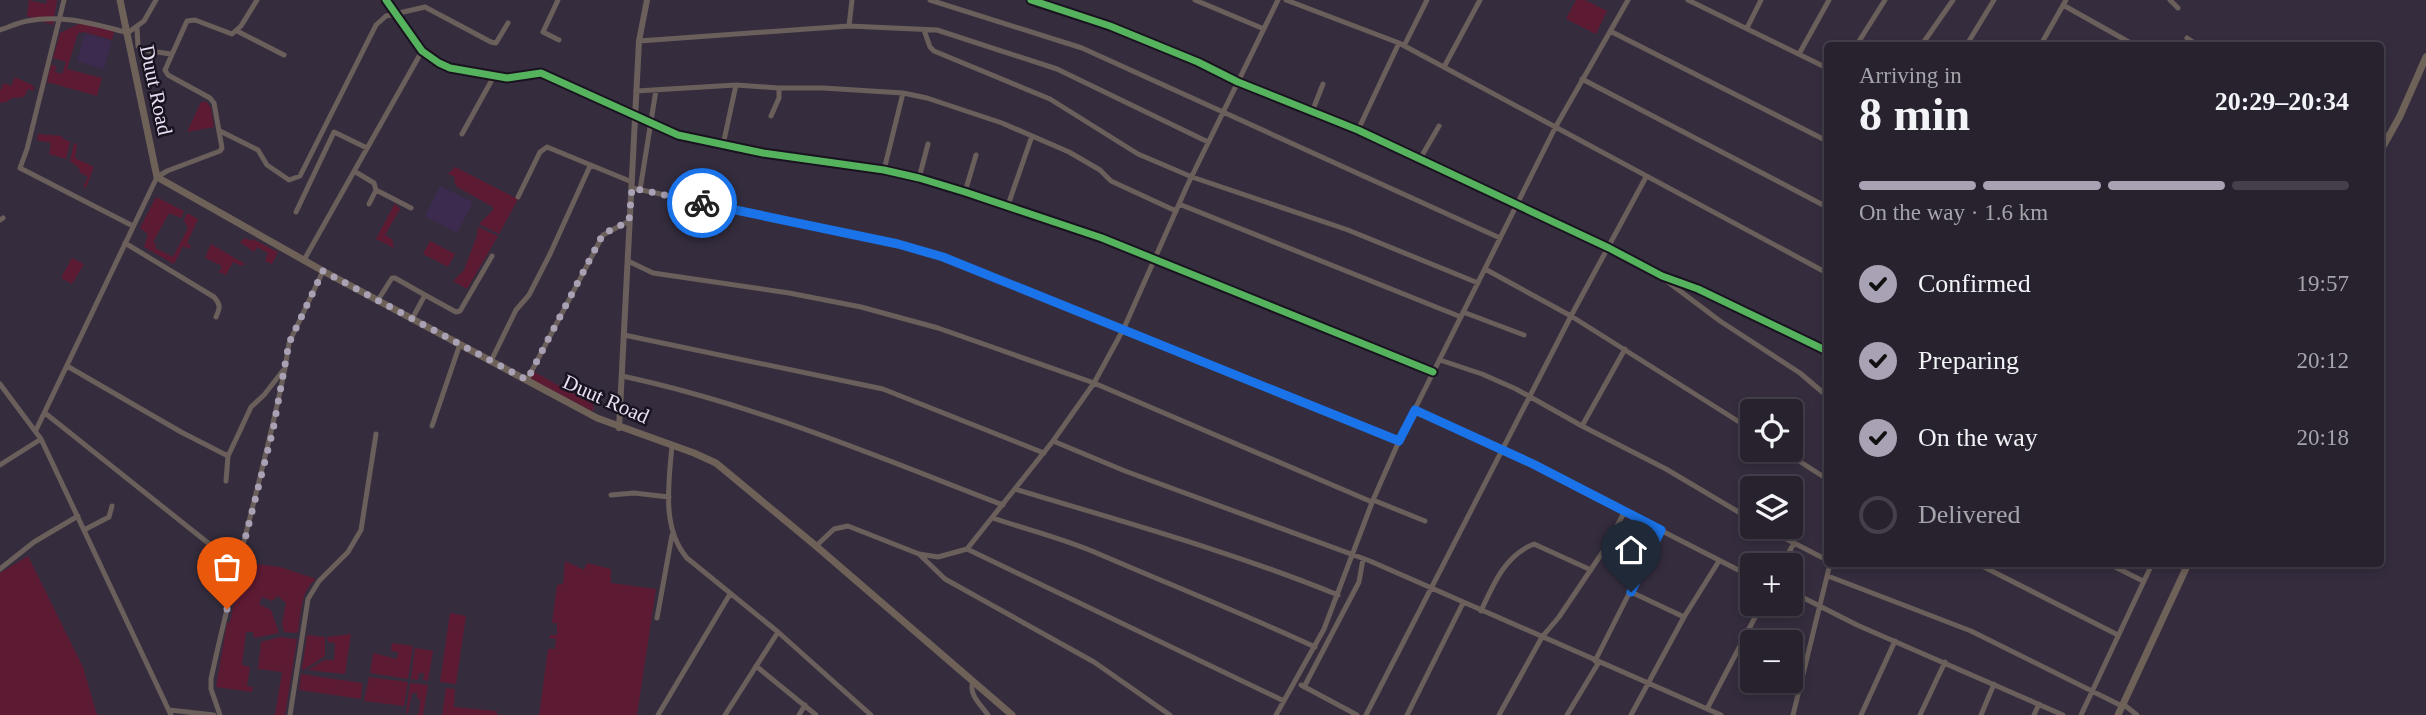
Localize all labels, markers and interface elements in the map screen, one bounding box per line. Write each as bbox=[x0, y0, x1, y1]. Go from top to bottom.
street label: Duut Road bbox=[135, 43, 177, 138]
text: Arriving in bbox=[1859, 63, 1962, 88]
text: 20:29–20:34 bbox=[2215, 87, 2349, 116]
text: 8 min bbox=[1859, 89, 1970, 140]
courier bbox=[667, 168, 737, 238]
icon: bike bbox=[683, 184, 721, 222]
text: On the way · 1.6 km bbox=[1859, 200, 2048, 225]
icon: check bbox=[1859, 265, 1897, 303]
text: Confirmed bbox=[1918, 269, 2031, 298]
text: 19:57 bbox=[2297, 271, 2349, 296]
icon: check bbox=[1859, 342, 1897, 380]
text: Preparing bbox=[1918, 346, 2019, 375]
text: 20:12 bbox=[2297, 348, 2349, 373]
street label: Duut Road bbox=[559, 369, 653, 429]
map controls bbox=[1740, 399, 1803, 693]
button: locate bbox=[1740, 399, 1803, 462]
icon: check bbox=[1859, 419, 1897, 457]
text: On the way bbox=[1918, 423, 2038, 452]
text: 20:18 bbox=[2297, 425, 2349, 450]
button: layers bbox=[1740, 476, 1803, 539]
text: Delivered bbox=[1918, 500, 2021, 529]
pin bbox=[1601, 520, 1661, 592]
icon: home bbox=[1612, 531, 1650, 569]
pin bbox=[197, 537, 257, 609]
icon: bag bbox=[208, 548, 246, 586]
button: + bbox=[1740, 553, 1803, 616]
button: − bbox=[1740, 630, 1803, 693]

